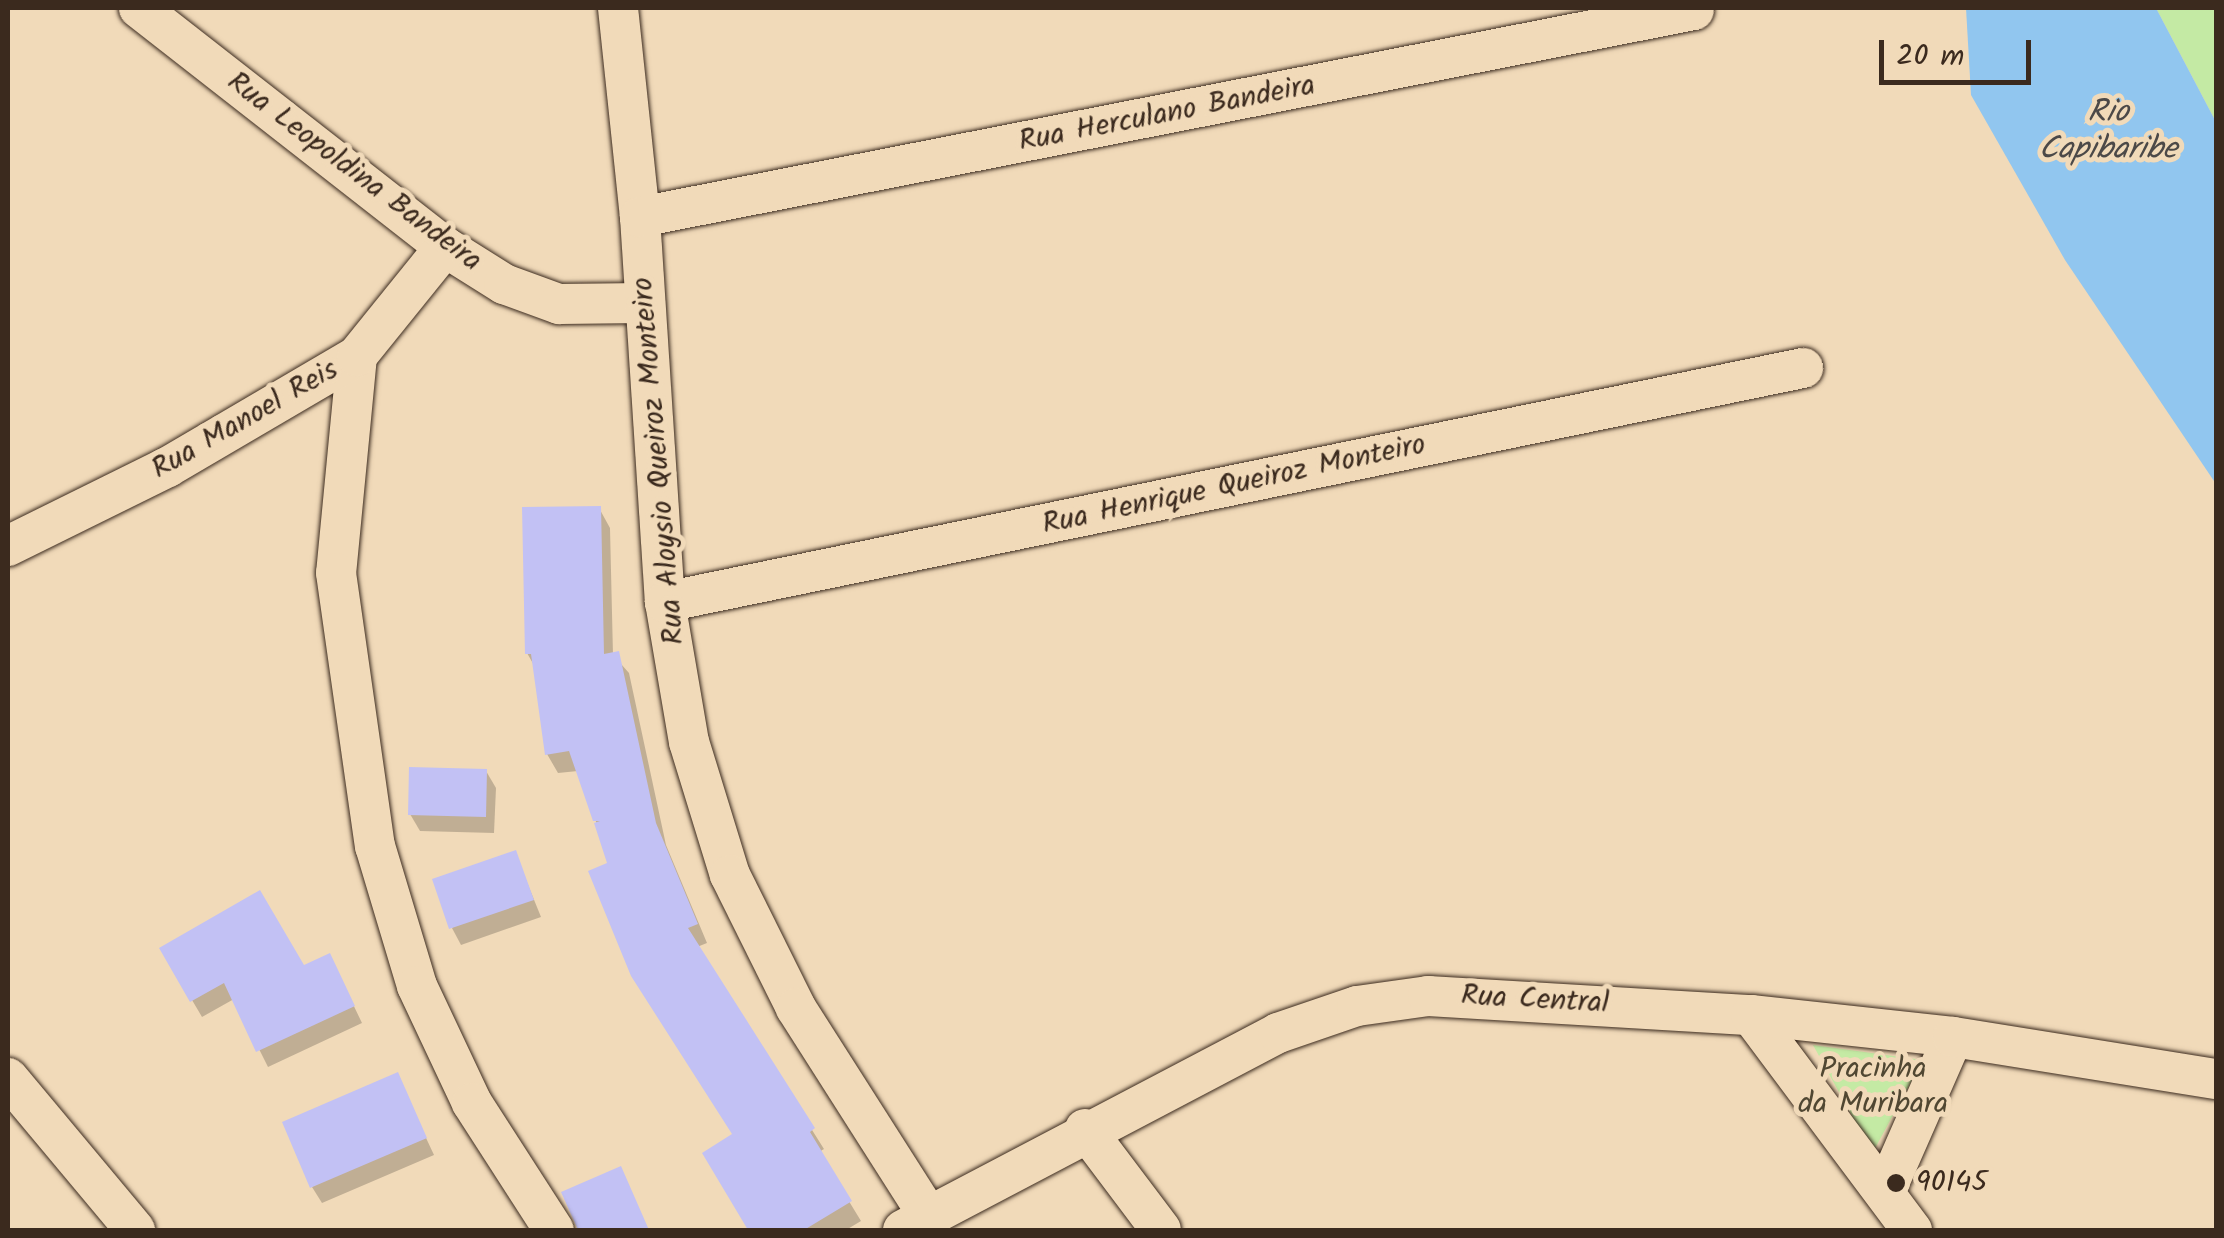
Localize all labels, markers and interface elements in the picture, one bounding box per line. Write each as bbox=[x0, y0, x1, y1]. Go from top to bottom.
scale bar bbox=[1884, 20, 2036, 82]
text: 20 m bbox=[1896, 33, 1964, 81]
street label: Rua Leopoldina Bandeira bbox=[219, 64, 489, 280]
street label: Rua Herculano Bandeira bbox=[1016, 68, 1318, 160]
water label: Rio Capibaribe bbox=[2039, 95, 2177, 170]
street label: Rua Aloysio Queiroz Monteiro bbox=[625, 276, 693, 646]
street label: Rua Manoel Reis bbox=[145, 352, 345, 488]
street label: Rua Henrique Queiroz Monteiro bbox=[1039, 427, 1429, 543]
street label: Rua Central bbox=[1460, 978, 1610, 1022]
park label: Pracinha da Muribara bbox=[1798, 1051, 1948, 1122]
place label: 90145 bbox=[1916, 1165, 1988, 1201]
marker: 90145 bbox=[1885, 1172, 1907, 1194]

